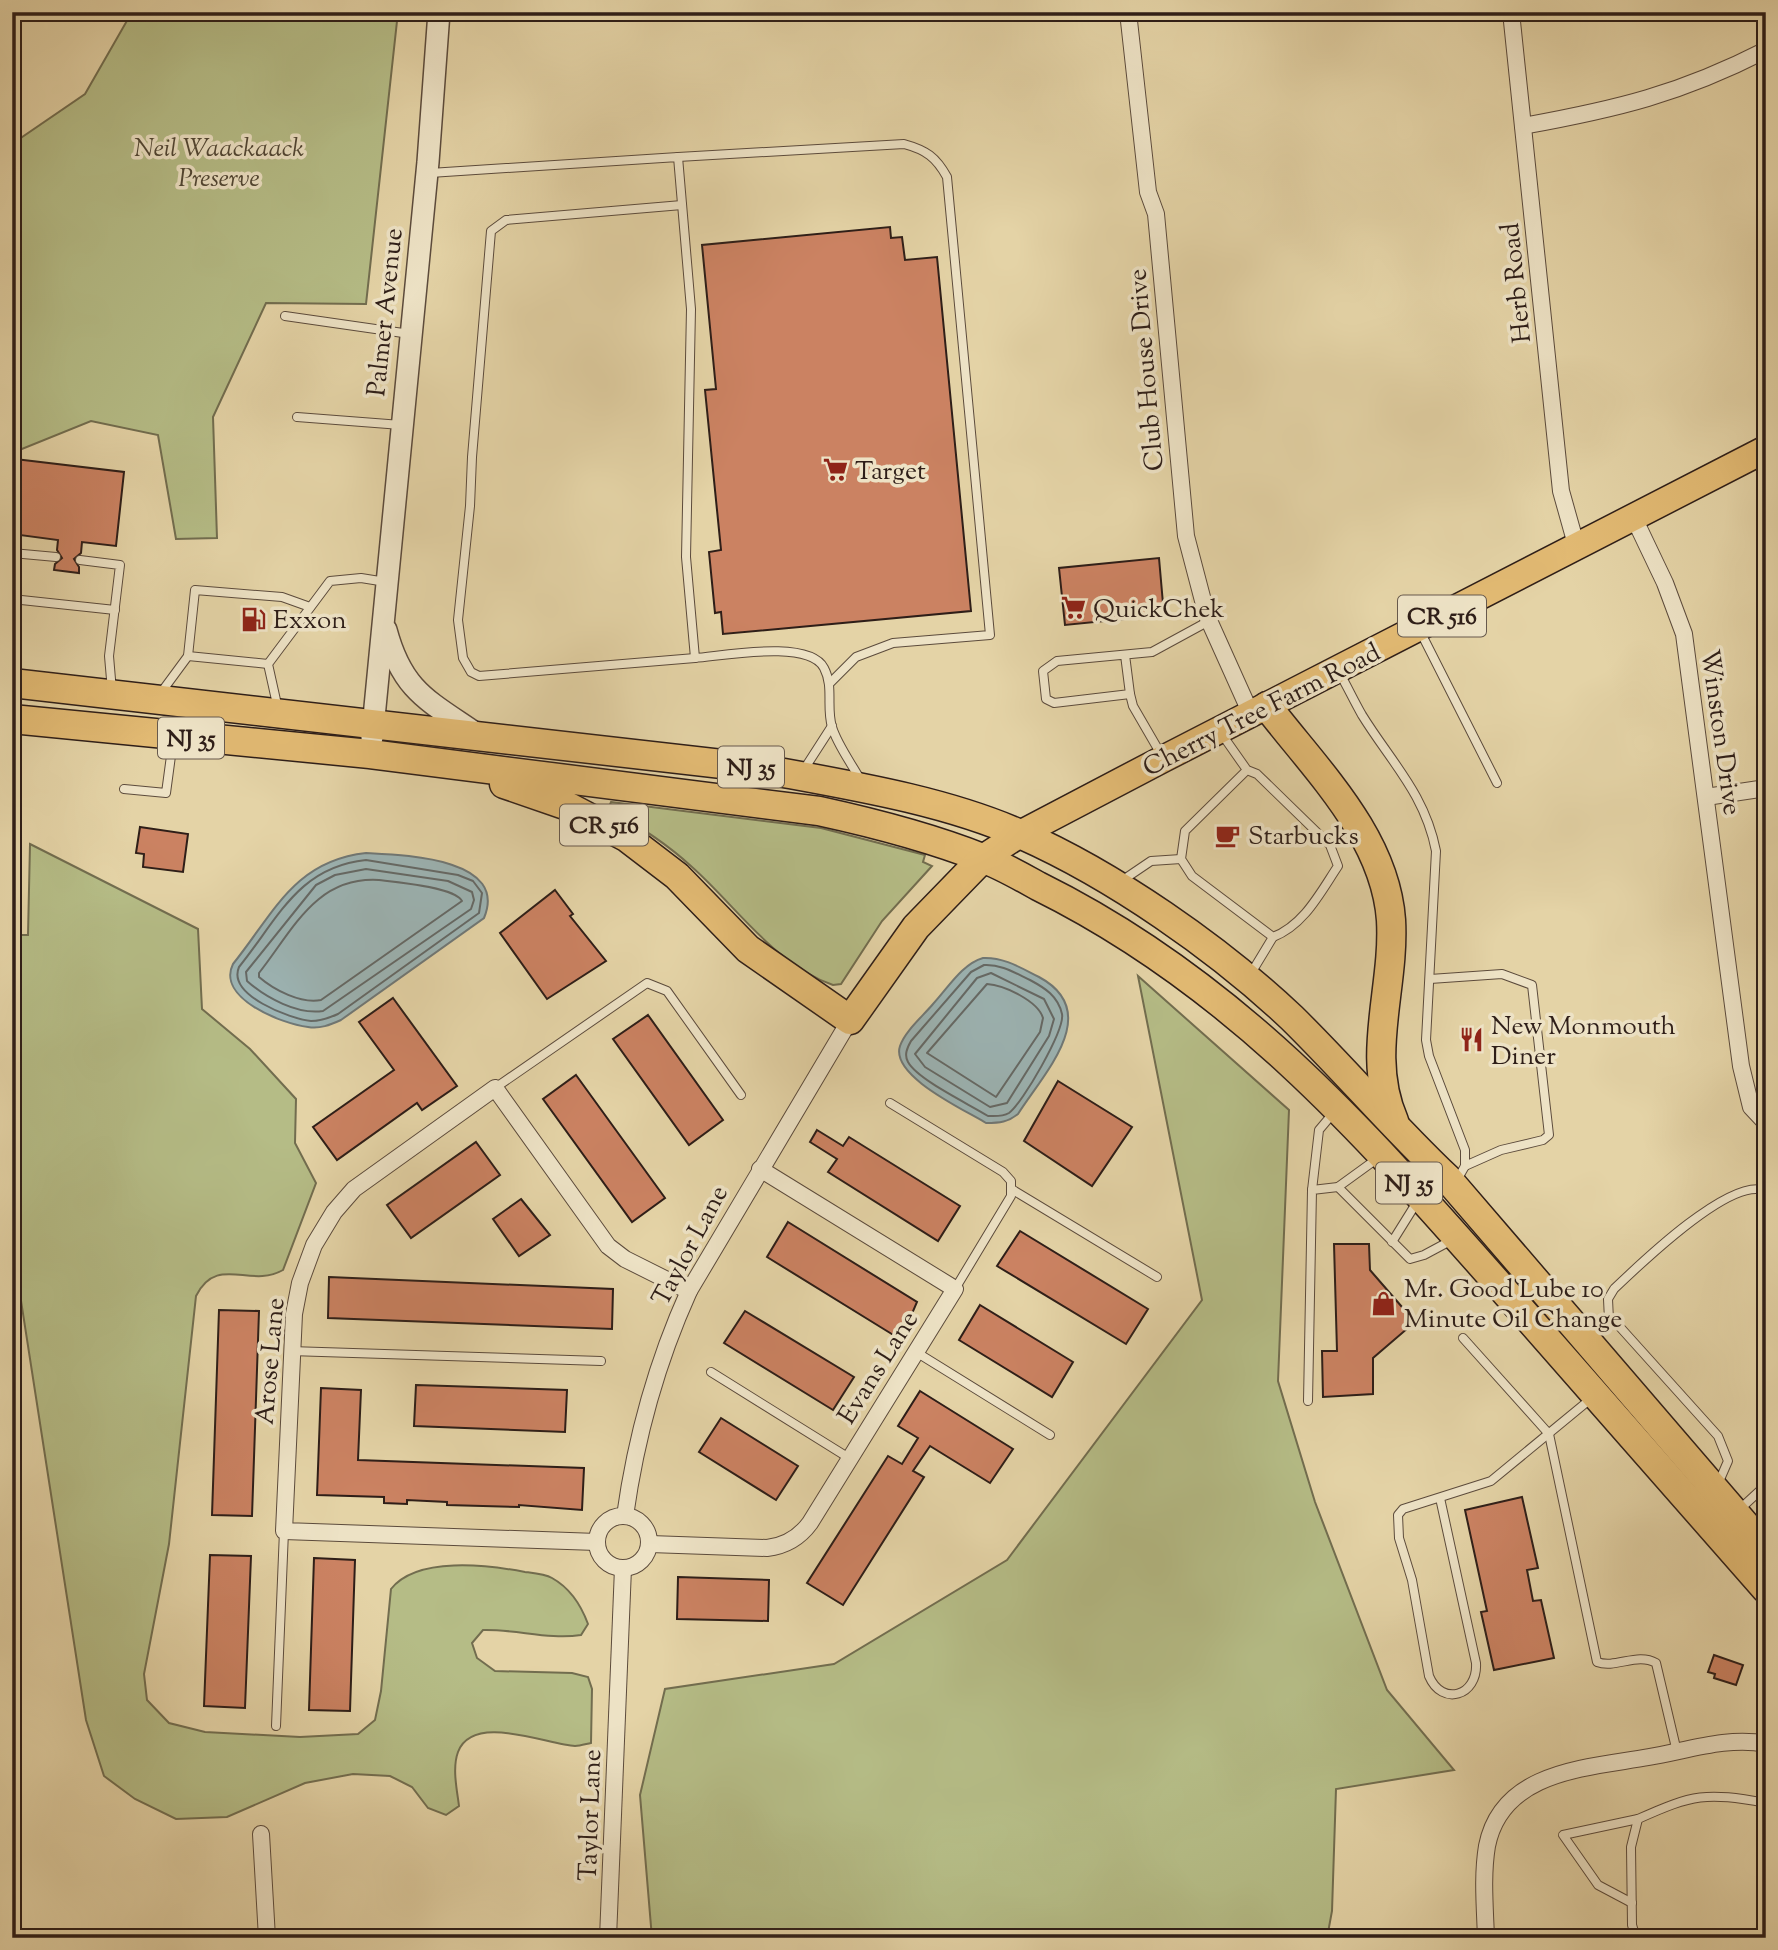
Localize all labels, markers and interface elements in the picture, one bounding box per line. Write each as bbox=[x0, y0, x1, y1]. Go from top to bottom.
park label: Neil Waackaack Preserve bbox=[134, 131, 304, 198]
street label: Herb Road bbox=[1493, 221, 1542, 345]
street label: Palmer Avenue bbox=[359, 226, 414, 398]
street label: Club House Drive bbox=[1120, 267, 1175, 472]
place label: Target bbox=[855, 454, 926, 491]
supermarket icon: Target bbox=[821, 456, 849, 484]
place label: QuickChek bbox=[1093, 592, 1224, 629]
supermarket icon: QuickChek bbox=[1059, 594, 1087, 622]
road number: CR 516 bbox=[1398, 596, 1486, 636]
place label: Exxon bbox=[273, 603, 347, 640]
fuel station icon: Exxon bbox=[239, 605, 267, 633]
street label: Cherry Tree Farm Road bbox=[1137, 635, 1388, 787]
street label: Winston Drive bbox=[1690, 647, 1749, 818]
road number: NJ 35 bbox=[158, 718, 224, 758]
road number: NJ 35 bbox=[718, 746, 784, 788]
road number: CR 516 bbox=[560, 804, 648, 846]
place label: Starbucks bbox=[1248, 819, 1359, 856]
cafe icon: Starbucks bbox=[1214, 821, 1242, 849]
place label: New Monmouth Diner bbox=[1491, 1009, 1676, 1076]
restaurant icon: New Monmouth Diner bbox=[1457, 1026, 1485, 1054]
road number: NJ 35 bbox=[1376, 1162, 1442, 1204]
street label: Taylor Lane bbox=[644, 1179, 738, 1313]
place label: Mr. Good Lube 10 Minute Oil Change bbox=[1404, 1272, 1622, 1339]
shop icon: Mr. Good Lube 10 Minute Oil Change bbox=[1370, 1289, 1398, 1317]
street label: Arose Lane bbox=[248, 1296, 295, 1426]
street label: Evans Lane bbox=[830, 1305, 929, 1432]
street label: Taylor Lane bbox=[571, 1749, 612, 1882]

